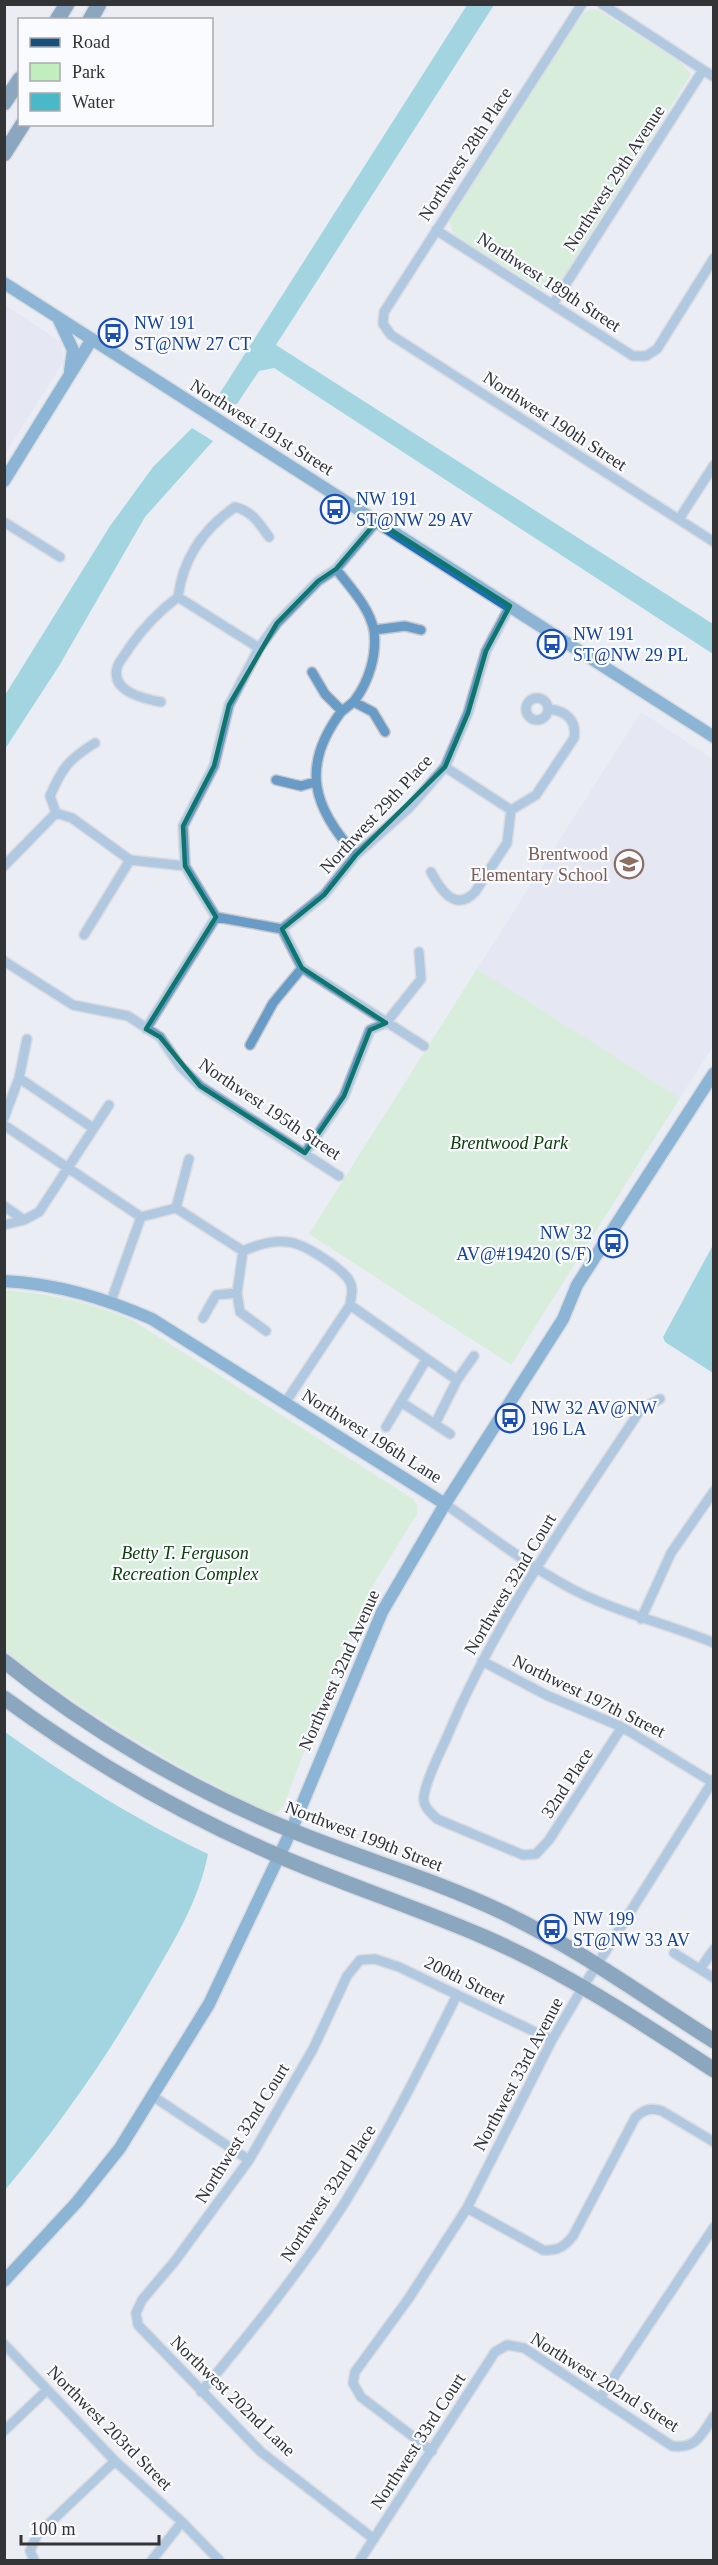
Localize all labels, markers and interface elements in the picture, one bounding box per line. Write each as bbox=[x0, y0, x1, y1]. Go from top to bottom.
legend bbox=[18, 18, 213, 126]
text: Road bbox=[72, 32, 110, 52]
text: Park bbox=[72, 62, 105, 82]
street label: Northwest 28th Place bbox=[414, 84, 516, 224]
text: Water bbox=[72, 92, 115, 112]
street label: Northwest 29th Avenue bbox=[559, 101, 669, 255]
street label: Northwest 189th Street bbox=[474, 228, 624, 336]
place label: NW 191 ST@NW 27 CT bbox=[134, 313, 251, 354]
bus stop icon: NW 191 ST@NW 27 CT bbox=[97, 317, 129, 349]
street label: Northwest 190th Street bbox=[480, 367, 630, 475]
street label: Northwest 191st Street bbox=[187, 375, 337, 479]
place label: NW 191 ST@NW 29 AV bbox=[356, 489, 473, 530]
bus stop icon: NW 191 ST@NW 29 AV bbox=[319, 493, 351, 525]
place label: NW 191 ST@NW 29 PL bbox=[573, 624, 688, 665]
bus stop icon: NW 191 ST@NW 29 PL bbox=[536, 628, 568, 660]
street label: Northwest 29th Place bbox=[316, 751, 436, 877]
place label: Brentwood Elementary School bbox=[471, 844, 608, 885]
school or university icon: Brentwood Elementary School bbox=[613, 848, 645, 880]
street label: Northwest 195th Street bbox=[195, 1054, 345, 1164]
park label: Brentwood Park bbox=[450, 1133, 569, 1153]
place label: NW 32 AV@#19420 (S/F) bbox=[456, 1223, 592, 1265]
bus stop icon: NW 32 AV@#19420 (S/F) bbox=[597, 1227, 629, 1259]
street label: Northwest 196th Lane bbox=[298, 1385, 446, 1487]
place label: NW 32 AV@NW 196 LA bbox=[531, 1398, 657, 1439]
bus stop icon: NW 32 AV@NW 196 LA bbox=[494, 1402, 526, 1434]
street label: Northwest 32nd Court bbox=[460, 1510, 560, 1658]
park label: Betty T. Ferguson Recreation Complex bbox=[111, 1543, 258, 1584]
street label: Northwest 32nd Avenue bbox=[295, 1587, 383, 1753]
street label: Northwest 197th Street bbox=[510, 1650, 668, 1742]
street label: 32nd Place bbox=[537, 1744, 597, 1822]
street label: Northwest 199th Street bbox=[282, 1797, 446, 1875]
place label: NW 199 ST@NW 33 AV bbox=[573, 1909, 690, 1950]
bus stop icon: NW 199 ST@NW 33 AV bbox=[536, 1913, 568, 1945]
street label: 200th Street bbox=[421, 1952, 509, 2008]
street label: Northwest 33rd Avenue bbox=[469, 1994, 567, 2154]
street label: Northwest 32nd Court bbox=[191, 2059, 293, 2207]
street label: Northwest 32nd Place bbox=[276, 2121, 380, 2265]
street label: Northwest 202nd Street bbox=[527, 2328, 683, 2436]
street label: Northwest 202nd Lane bbox=[167, 2332, 299, 2460]
street label: Northwest 203rd Street bbox=[44, 2362, 176, 2494]
street label: Northwest 33rd Court bbox=[367, 2369, 469, 2513]
scale bar bbox=[21, 2508, 159, 2546]
text: 100 m bbox=[30, 2519, 76, 2539]

